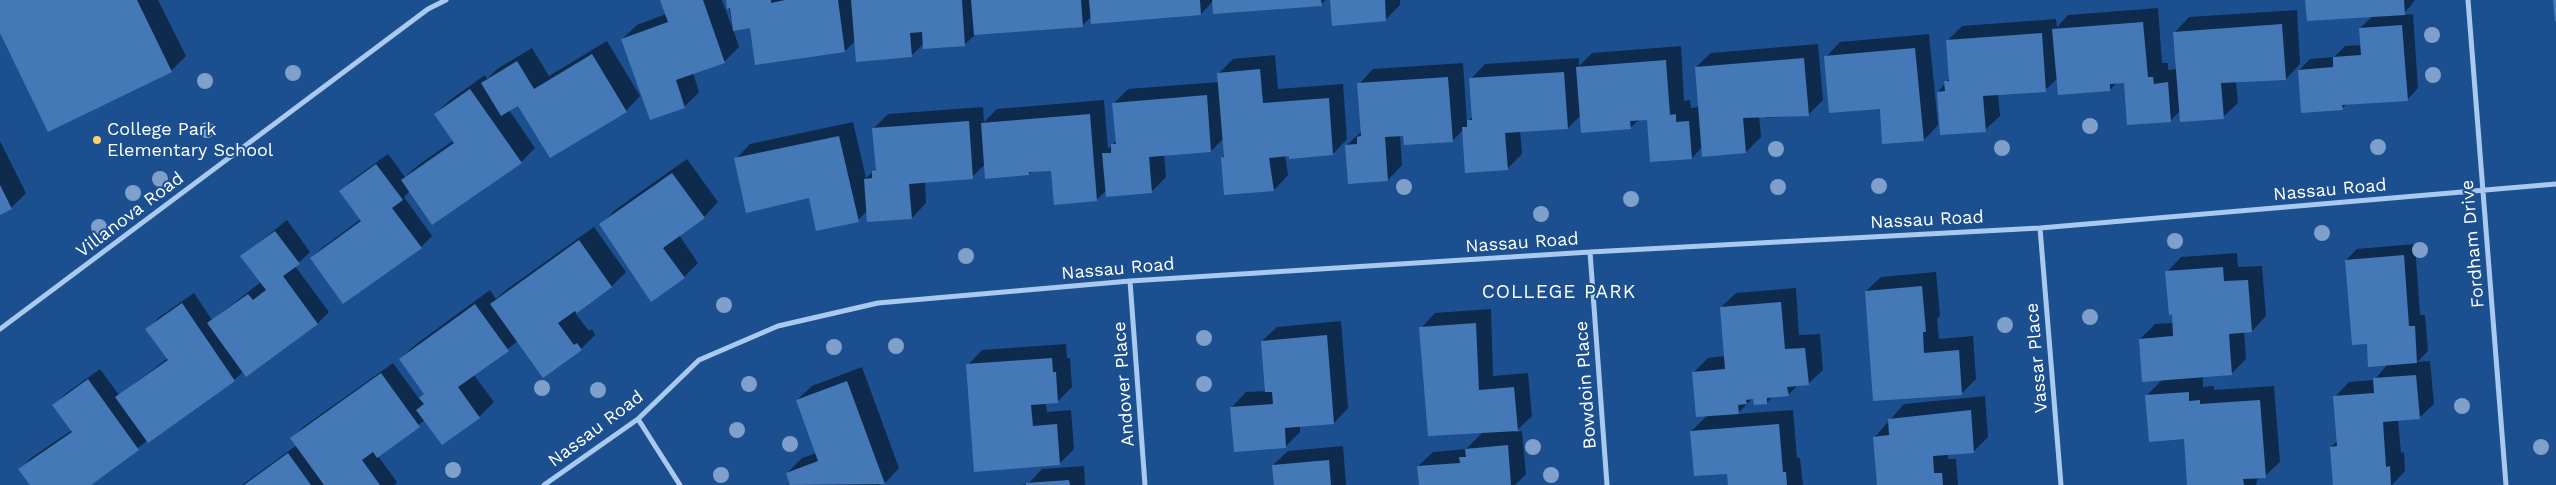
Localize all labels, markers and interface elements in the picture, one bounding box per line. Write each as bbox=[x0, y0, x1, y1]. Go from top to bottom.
place label: College Park Elementary School bbox=[107, 119, 273, 162]
marker: College Park Elementary School bbox=[91, 134, 103, 146]
street label: Villanova Road bbox=[72, 168, 188, 262]
street label: Nassau Road bbox=[2272, 174, 2388, 206]
street label: Fordham Drive bbox=[2457, 179, 2489, 309]
street label: Nassau Road bbox=[1870, 206, 1984, 234]
street label: Nassau Road bbox=[1465, 228, 1579, 258]
street label: Nassau Road bbox=[1060, 253, 1176, 285]
district label: COLLEGE PARK bbox=[1480, 281, 1638, 303]
street label: Vassar Place bbox=[2021, 302, 2053, 414]
street label: Bowdoin Place bbox=[1571, 320, 1601, 450]
street label: Andover Place bbox=[1109, 321, 1139, 447]
street label: Nassau Road bbox=[544, 386, 648, 472]

